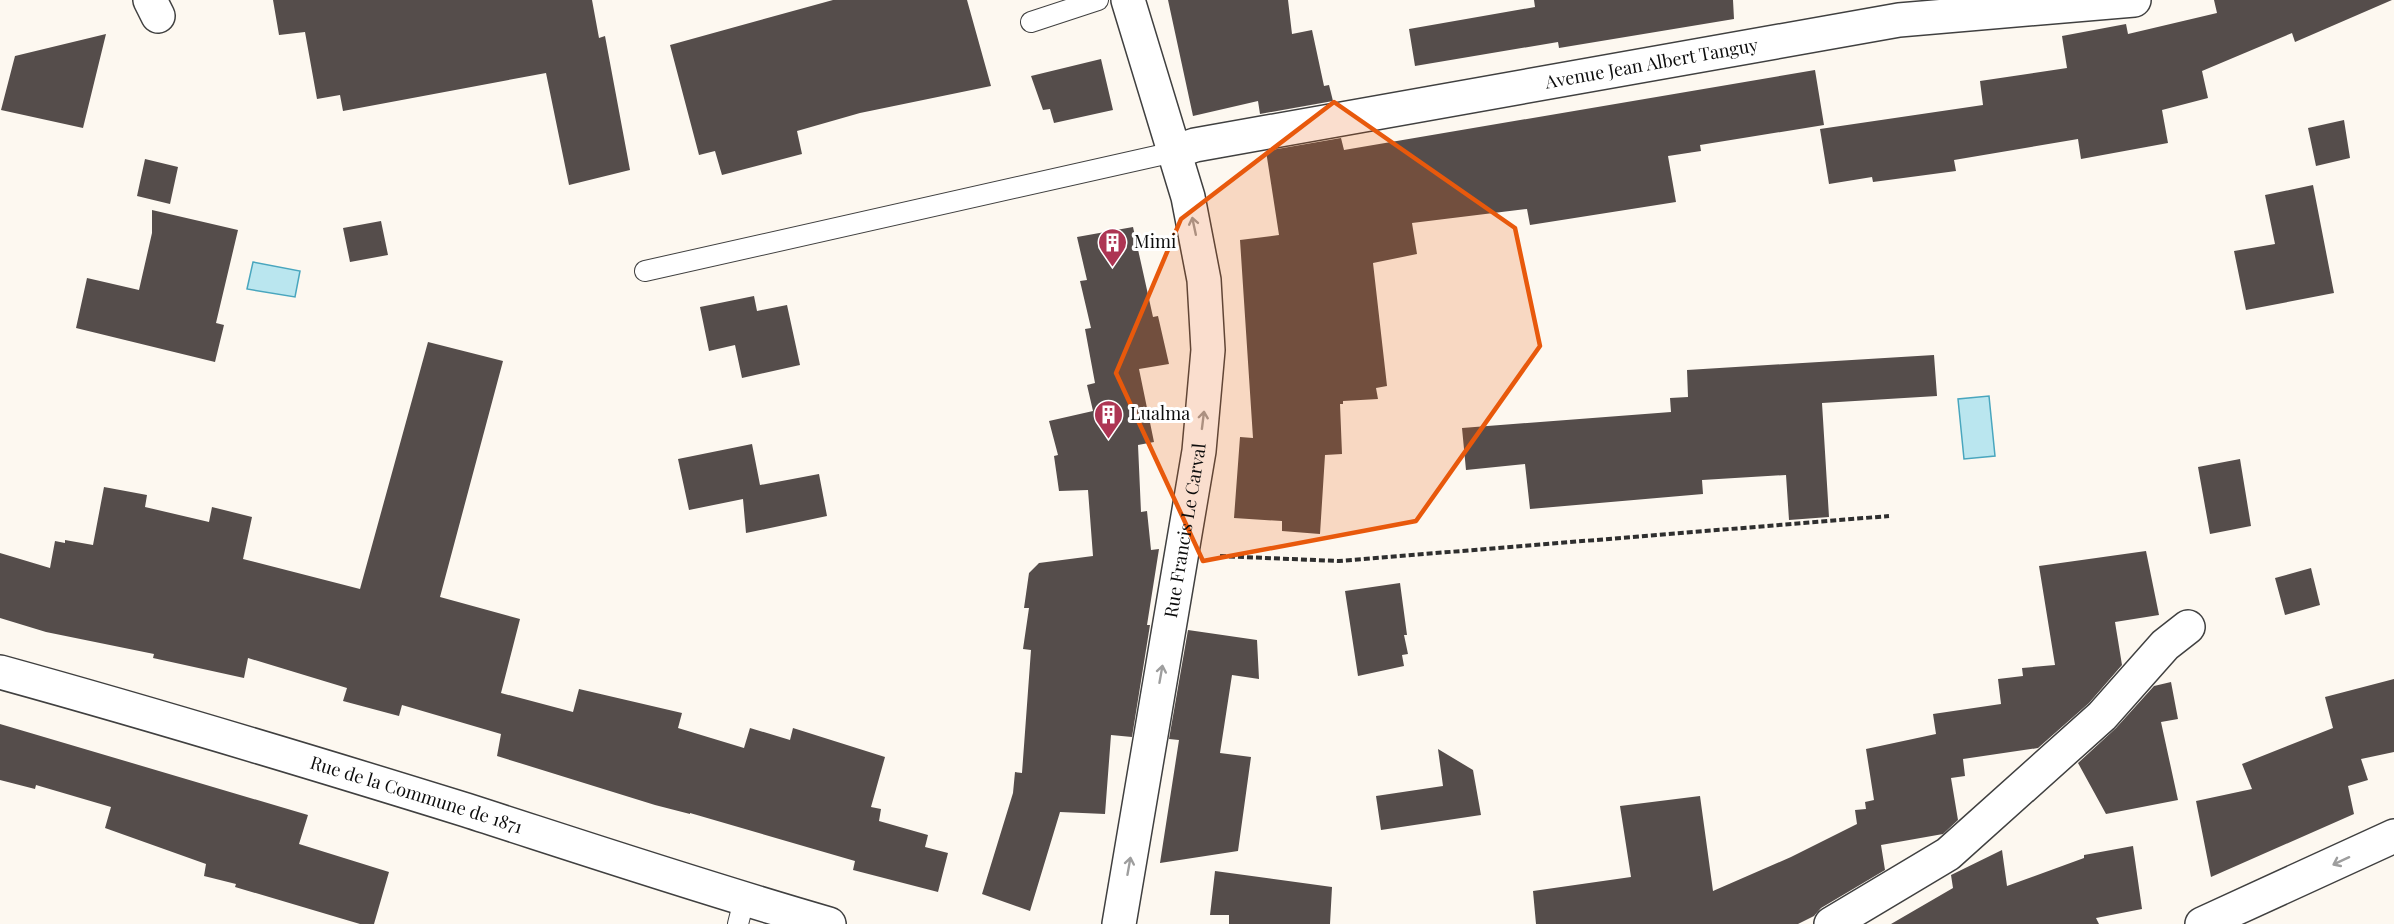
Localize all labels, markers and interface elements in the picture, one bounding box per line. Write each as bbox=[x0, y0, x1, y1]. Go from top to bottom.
street label: Avenue Jean Albert Tanguy bbox=[1542, 32, 1760, 94]
one-way arrow bbox=[1188, 217, 1199, 236]
building icon: Mimi bbox=[1097, 226, 1129, 268]
place label: Mimi bbox=[1134, 229, 1176, 253]
building icon: Lualma bbox=[1093, 398, 1125, 440]
place label: Lualma bbox=[1130, 401, 1190, 425]
one-way arrow bbox=[1198, 410, 1209, 430]
street label: Rue Francis Le Carval bbox=[1158, 442, 1211, 620]
one-way arrow bbox=[1156, 665, 1167, 684]
street label: Rue de la Commune de 1871 bbox=[307, 750, 526, 839]
one-way arrow bbox=[2332, 855, 2350, 867]
one-way arrow bbox=[1123, 857, 1134, 877]

